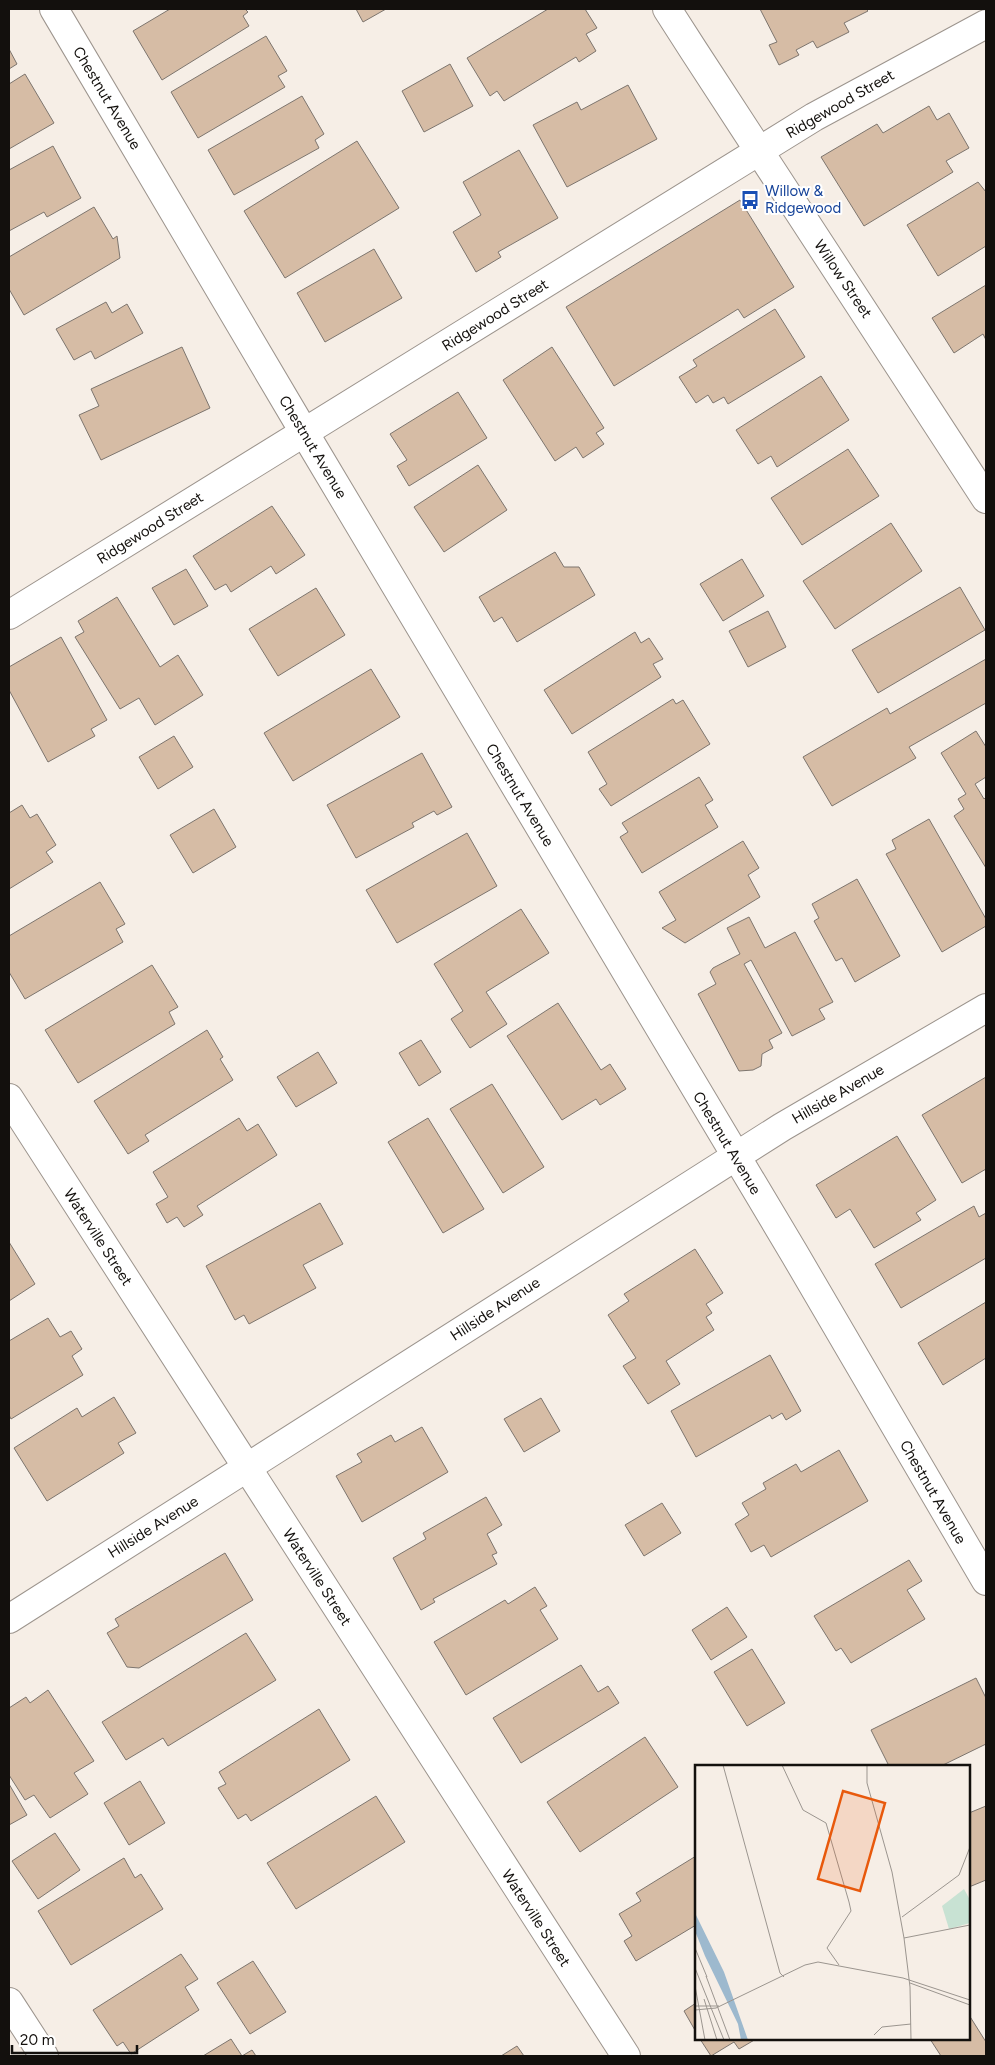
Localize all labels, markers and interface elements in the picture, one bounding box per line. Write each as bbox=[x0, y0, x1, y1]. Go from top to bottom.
street label: Chestnut Avenue bbox=[69, 43, 145, 153]
street label: Ridgewood Street bbox=[783, 66, 898, 142]
place label: Willow & Ridgewood bbox=[765, 182, 841, 217]
bus stop icon: Willow & Ridgewood bbox=[739, 189, 761, 211]
street label: Willow Street bbox=[810, 236, 876, 322]
street label: Ridgewood Street bbox=[439, 275, 552, 355]
street label: Chestnut Avenue bbox=[275, 392, 351, 502]
street label: Ridgewood Street bbox=[94, 488, 207, 568]
street label: Chestnut Avenue bbox=[482, 740, 558, 850]
street label: Hillside Avenue bbox=[789, 1060, 887, 1128]
street label: Chestnut Avenue bbox=[689, 1088, 765, 1198]
street label: Waterville Street bbox=[60, 1185, 136, 1289]
street label: Hillside Avenue bbox=[447, 1273, 543, 1345]
street label: Chestnut Avenue bbox=[896, 1437, 970, 1547]
street label: Hillside Avenue bbox=[104, 1492, 202, 1562]
street label: Waterville Street bbox=[279, 1525, 355, 1629]
inset map bbox=[695, 1765, 970, 2040]
street label: Waterville Street bbox=[498, 1866, 574, 1970]
scale bar bbox=[12, 2022, 138, 2054]
text: 20 m bbox=[20, 2031, 54, 2049]

